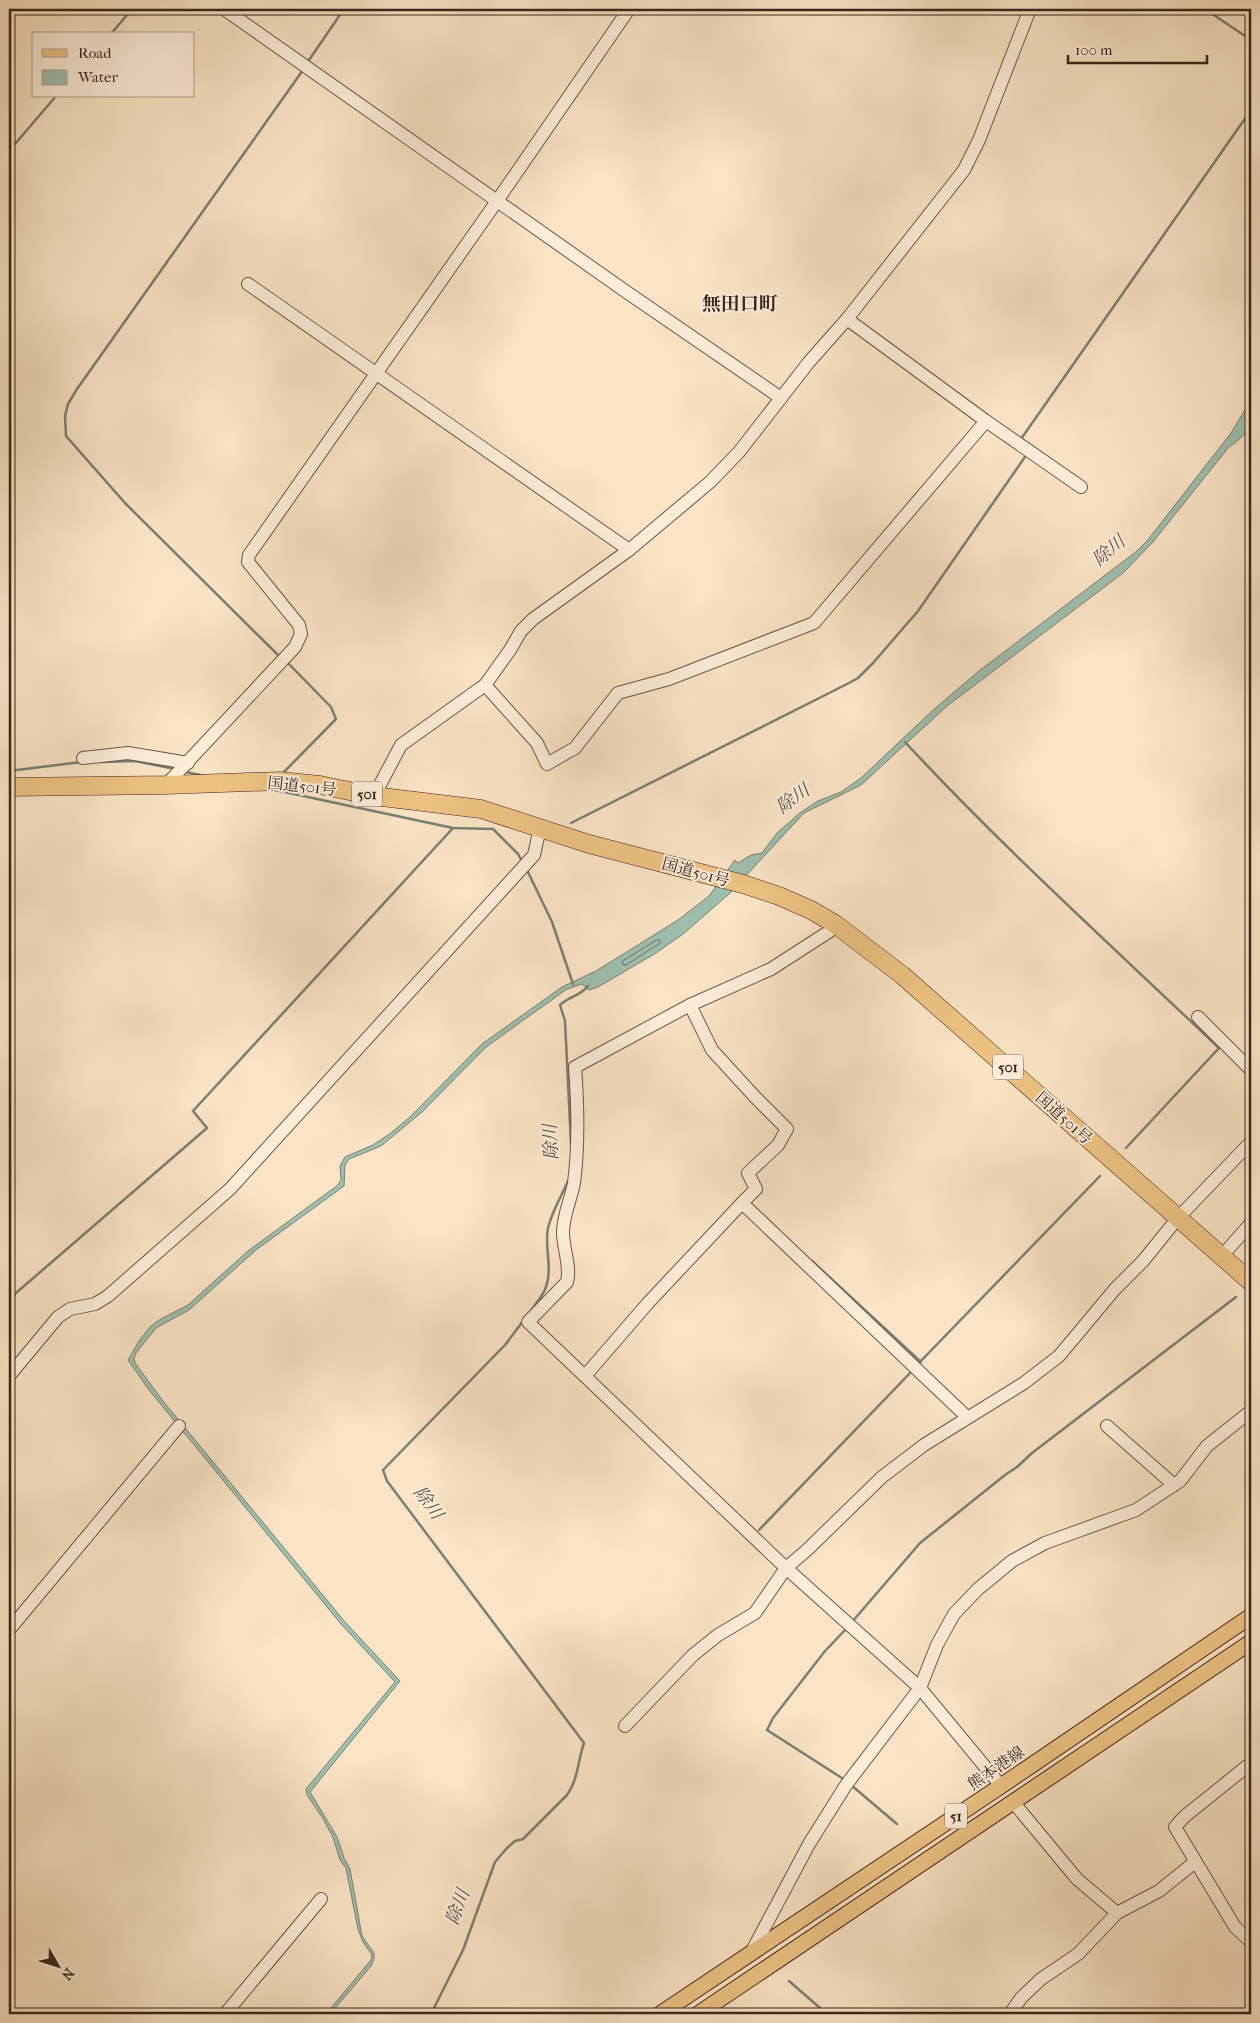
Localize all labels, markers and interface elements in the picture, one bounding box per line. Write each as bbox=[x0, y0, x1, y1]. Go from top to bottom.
legend bbox=[32, 32, 195, 98]
scale bar bbox=[1068, 32, 1206, 64]
text: 100 m bbox=[1075, 41, 1113, 59]
text: Road bbox=[78, 44, 112, 62]
text: Water bbox=[77, 68, 118, 86]
district label: 無田口町 bbox=[702, 293, 778, 315]
water label: 除川 bbox=[1088, 530, 1131, 571]
street label: 国道501号 bbox=[267, 773, 337, 799]
water label: 除川 bbox=[772, 779, 815, 818]
road number: 501 bbox=[352, 782, 382, 806]
street label: 国道501号 bbox=[660, 854, 732, 890]
road number: 501 bbox=[993, 1054, 1023, 1080]
street label: 国道501号 bbox=[1032, 1088, 1096, 1148]
water label: 除川 bbox=[539, 1121, 562, 1161]
water label: 除川 bbox=[409, 1482, 448, 1525]
street label: 熊本港線 bbox=[964, 1742, 1028, 1794]
road number: 51 bbox=[945, 1804, 967, 1828]
water label: 除川 bbox=[442, 1885, 475, 1928]
north arrow bbox=[32, 1940, 82, 1990]
text: N bbox=[58, 1964, 78, 1984]

